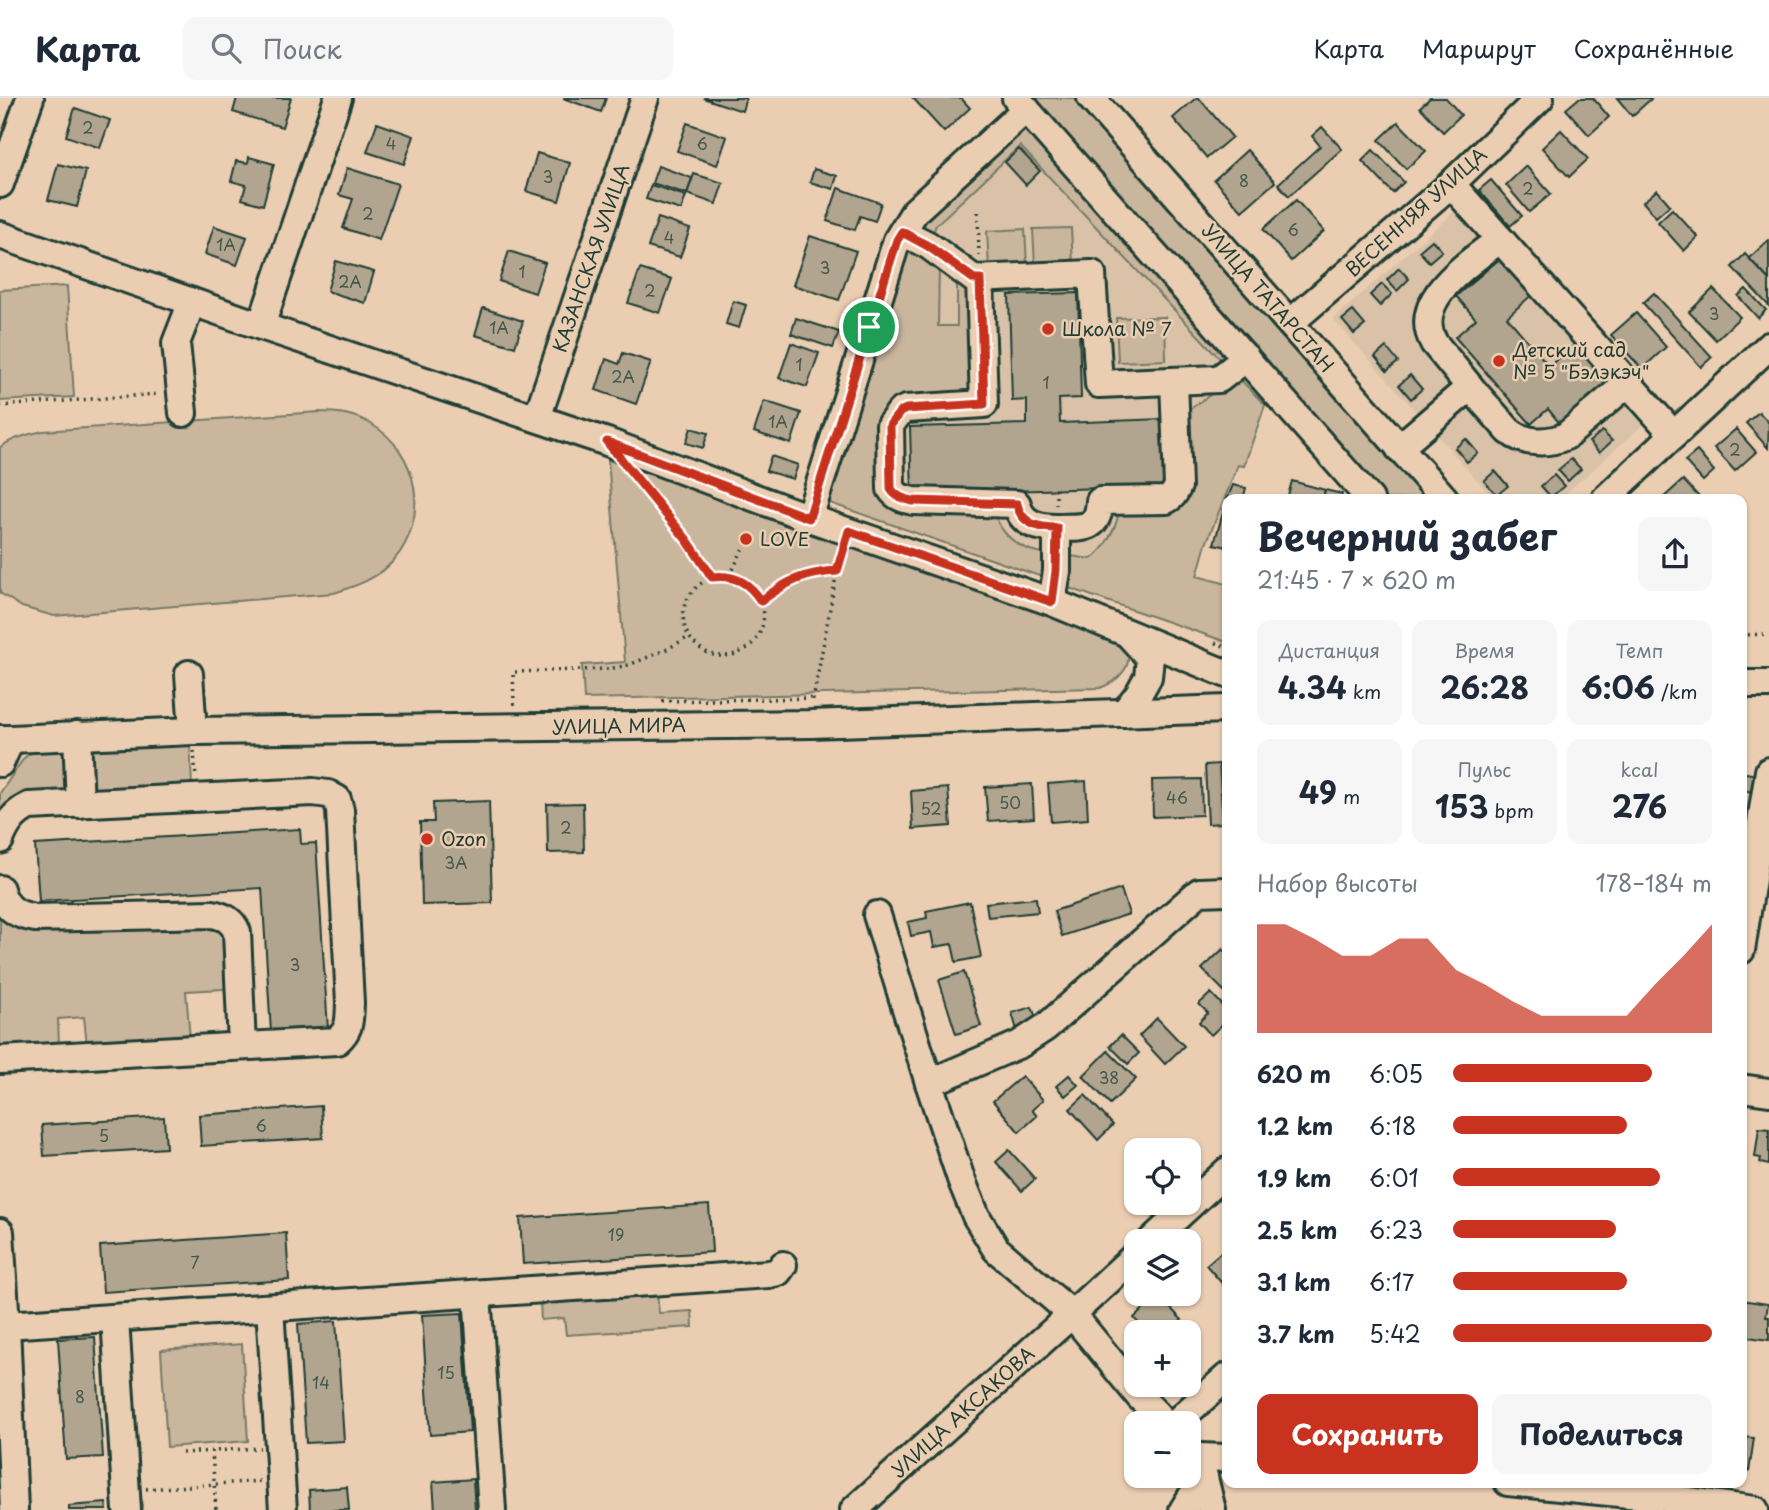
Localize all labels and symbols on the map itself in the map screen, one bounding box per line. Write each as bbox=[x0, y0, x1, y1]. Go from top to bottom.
house number: 2 bbox=[82, 115, 94, 139]
house number: 4 bbox=[386, 131, 396, 155]
house number: 6 bbox=[696, 131, 708, 155]
street label: ВЕСЕННЯЯ УЛИЦА bbox=[1338, 140, 1492, 282]
street label: КАЗАНСКАЯ УЛИЦА bbox=[545, 160, 635, 356]
house number: 3 bbox=[543, 164, 553, 188]
house number: 8 bbox=[1239, 168, 1249, 192]
house number: 2 bbox=[1522, 176, 1534, 200]
house number: 2 bbox=[362, 201, 374, 225]
street label: УЛИЦА ТАТАРСТАН bbox=[1196, 217, 1341, 378]
house number: 6 bbox=[1287, 217, 1299, 241]
house number: 4 bbox=[664, 225, 674, 249]
house number: 1А bbox=[216, 232, 236, 256]
house number: 3 bbox=[820, 255, 830, 279]
house number: 1 bbox=[518, 259, 526, 283]
house number: 2А bbox=[338, 269, 362, 293]
house number: 2 bbox=[644, 278, 656, 302]
pin bbox=[839, 297, 899, 357]
house number: 3 bbox=[1709, 301, 1719, 325]
place label: Школа № 7 bbox=[1062, 314, 1172, 342]
house number: 1А bbox=[489, 315, 509, 339]
marker: Школа № 7 bbox=[1040, 321, 1056, 337]
place label: Детский сад № 5 "Бэлэкэч" bbox=[1512, 335, 1650, 385]
house number: 1 bbox=[795, 352, 803, 376]
marker: Детский сад № 5 "Бэлэкэч" bbox=[1491, 353, 1507, 369]
house number: 2А bbox=[611, 364, 635, 388]
house number: 1 bbox=[1042, 370, 1050, 394]
house number: 1А bbox=[768, 409, 788, 433]
house number: 2 bbox=[1729, 437, 1741, 461]
place label: LOVE bbox=[760, 524, 810, 552]
marker: LOVE bbox=[738, 531, 754, 547]
street label: УЛИЦА МИРА bbox=[552, 710, 686, 740]
house number: 46 bbox=[1166, 785, 1188, 809]
house number: 50 bbox=[999, 790, 1021, 814]
house number: 52 bbox=[920, 796, 942, 820]
house number: 2 bbox=[560, 815, 572, 839]
place label: Ozon bbox=[441, 824, 486, 852]
marker: Ozon bbox=[419, 831, 435, 847]
house number: 3А bbox=[445, 850, 467, 874]
house number: 3 bbox=[290, 952, 300, 976]
house number: 38 bbox=[1099, 1065, 1119, 1089]
house number: 6 bbox=[255, 1113, 267, 1137]
house number: 5 bbox=[99, 1123, 109, 1147]
house number: 19 bbox=[608, 1222, 624, 1246]
house number: 7 bbox=[190, 1250, 200, 1274]
street label: УЛИЦА АКСАКОВА bbox=[885, 1339, 1040, 1483]
house number: 15 bbox=[437, 1360, 455, 1384]
house number: 14 bbox=[312, 1370, 330, 1394]
house number: 8 bbox=[75, 1384, 85, 1408]

